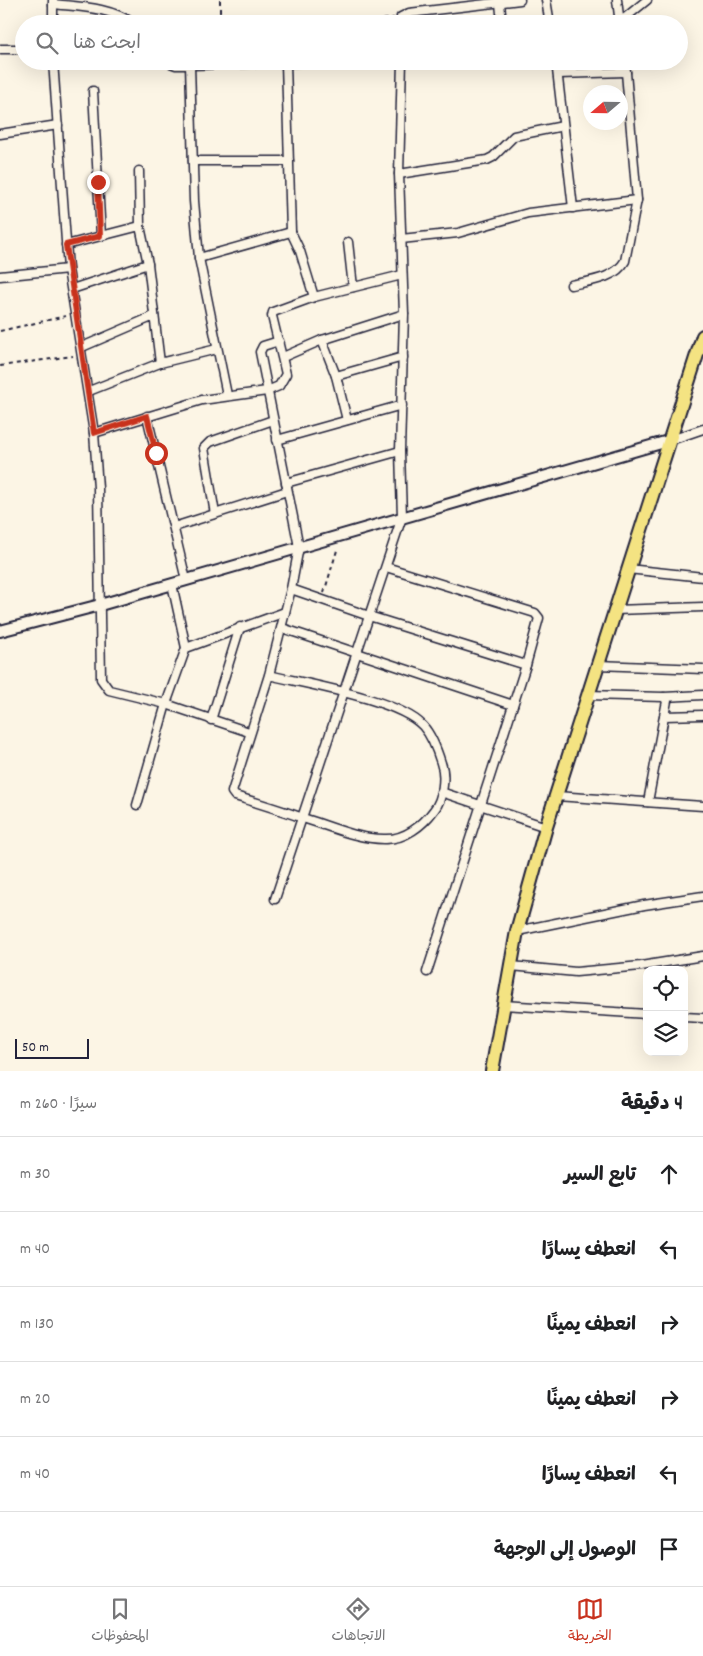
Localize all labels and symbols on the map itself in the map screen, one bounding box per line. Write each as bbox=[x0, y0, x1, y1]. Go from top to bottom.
north arrow bbox=[583, 85, 628, 130]
route end bbox=[87, 171, 110, 194]
route start bbox=[145, 442, 168, 465]
scale bar bbox=[15, 1036, 89, 1059]

